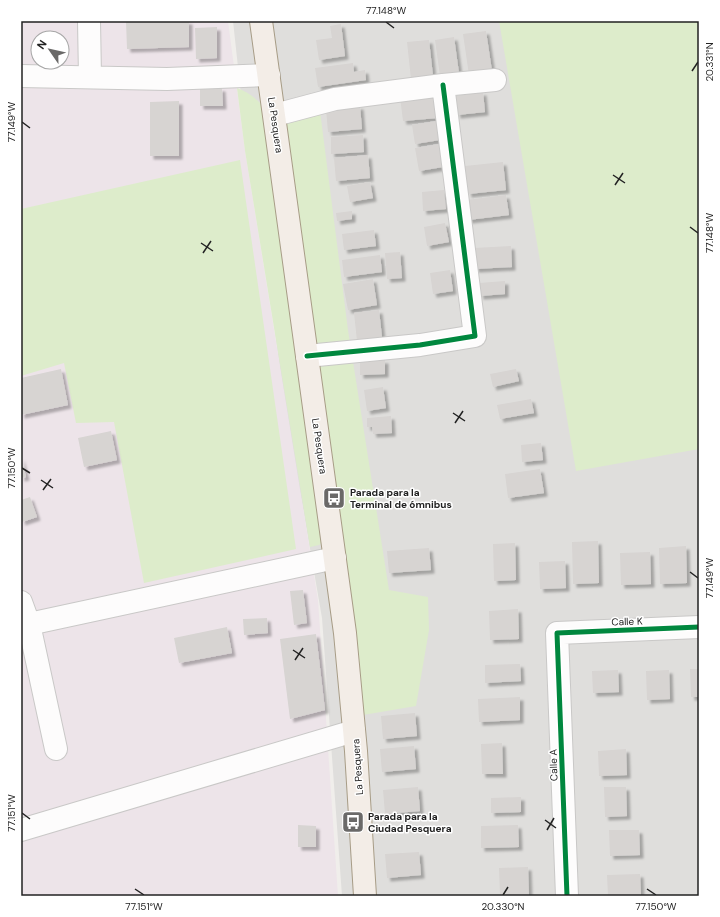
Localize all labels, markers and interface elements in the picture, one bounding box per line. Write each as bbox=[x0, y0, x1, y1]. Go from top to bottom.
text: 77.148°W bbox=[366, 4, 406, 17]
north arrow bbox=[30, 30, 70, 70]
text: N bbox=[34, 37, 50, 52]
text: 20.331°N bbox=[703, 42, 716, 82]
street label: La Pesquera bbox=[265, 96, 286, 154]
text: 77.149°W bbox=[5, 101, 18, 142]
text: 77.148°W bbox=[703, 213, 716, 253]
street label: La Pesquera bbox=[309, 417, 330, 475]
text: 77.150°W bbox=[5, 447, 18, 489]
bus stop icon: Parada para la Terminal de ómnibus bbox=[321, 485, 347, 511]
place label: Parada para la Terminal de ómnibus bbox=[350, 486, 452, 511]
text: 77.149°W bbox=[703, 557, 716, 598]
street label: Calle K bbox=[611, 614, 643, 629]
street label: La Pesquera bbox=[349, 738, 366, 796]
street label: Calle A bbox=[546, 748, 561, 781]
text: 77.151°W bbox=[5, 794, 18, 832]
bus stop icon: Parada para la Ciudad Pesquera bbox=[340, 809, 366, 835]
place label: Parada para la Ciudad Pesquera bbox=[368, 810, 452, 835]
text: 77.151°W bbox=[125, 900, 163, 913]
text: 20.330°N bbox=[481, 900, 525, 913]
text: 77.150°W bbox=[636, 900, 677, 913]

